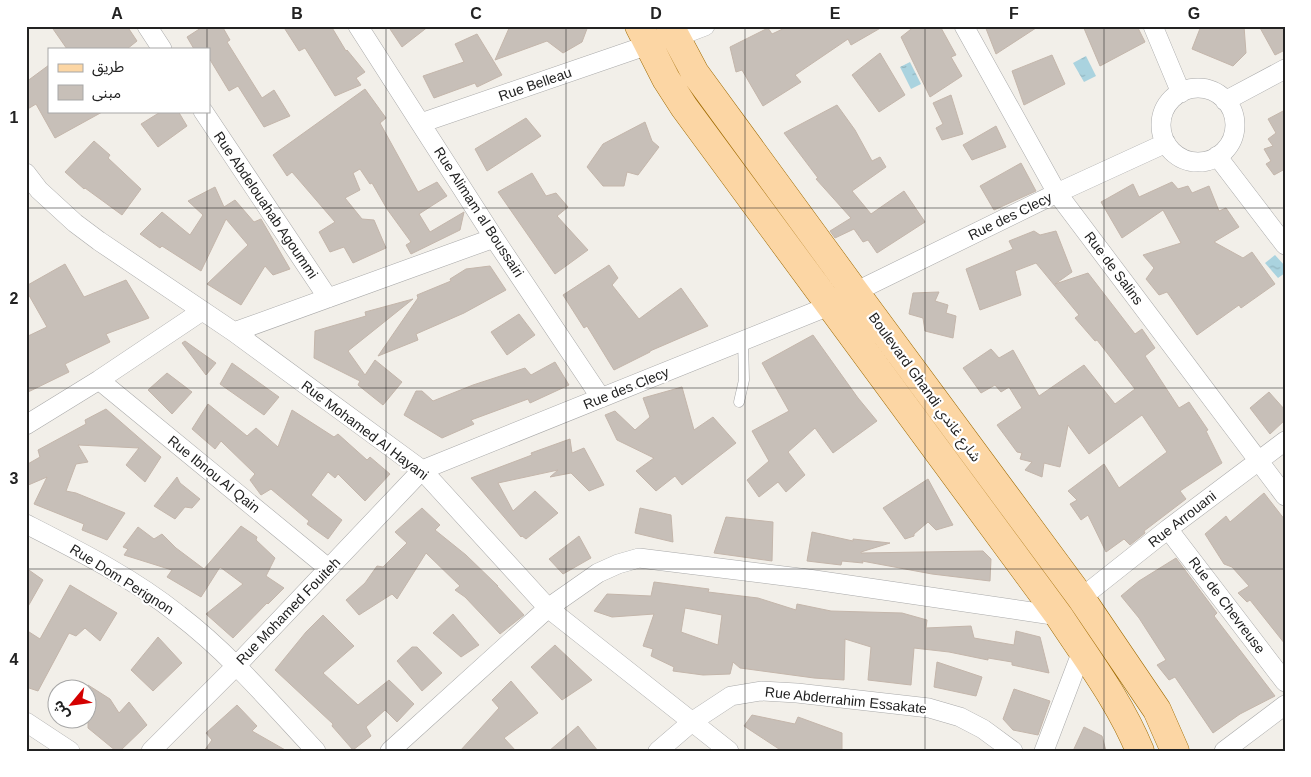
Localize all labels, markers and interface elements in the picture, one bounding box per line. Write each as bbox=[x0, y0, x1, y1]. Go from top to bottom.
text: A bbox=[111, 5, 123, 22]
text: B bbox=[291, 5, 303, 22]
text: C bbox=[470, 5, 482, 22]
text: D bbox=[650, 5, 662, 22]
text: E bbox=[830, 5, 841, 22]
text: F bbox=[1009, 5, 1019, 22]
text: G bbox=[1188, 5, 1200, 22]
legend bbox=[48, 48, 210, 112]
text: طريق bbox=[92, 58, 124, 77]
street label: Rue Belleau bbox=[496, 64, 574, 104]
text: مبنى bbox=[92, 84, 121, 102]
text: 1 bbox=[10, 109, 19, 126]
street label: Rue Abdelouahab Agoummi bbox=[211, 129, 321, 281]
street label: Rue Alimam al Boussairi bbox=[431, 144, 527, 280]
street label: Rue des Clecy bbox=[966, 189, 1054, 243]
street label: Rue de Salins bbox=[1081, 228, 1147, 308]
text: 2 bbox=[10, 290, 19, 307]
street label: Boulevard Ghandi شارع غاندي bbox=[863, 309, 984, 466]
street label: Rue des Clecy bbox=[581, 364, 671, 412]
street label: Rue Mohamed Al Hayani bbox=[298, 377, 432, 483]
street label: Rue Ibnou Al Qain bbox=[165, 432, 263, 516]
text: 3 bbox=[10, 470, 19, 487]
street label: Rue Arrouani bbox=[1145, 488, 1219, 550]
street label: Rue Dom Perignon bbox=[67, 541, 177, 617]
street label: Rue Mohamed Fouiteh bbox=[233, 554, 343, 668]
street label: Rue de Chevreuse bbox=[1185, 554, 1269, 657]
text: 4 bbox=[10, 651, 19, 668]
north arrow bbox=[48, 680, 98, 730]
street label: Rue Abderrahim Essakate bbox=[764, 684, 928, 716]
text: ش bbox=[49, 698, 72, 723]

